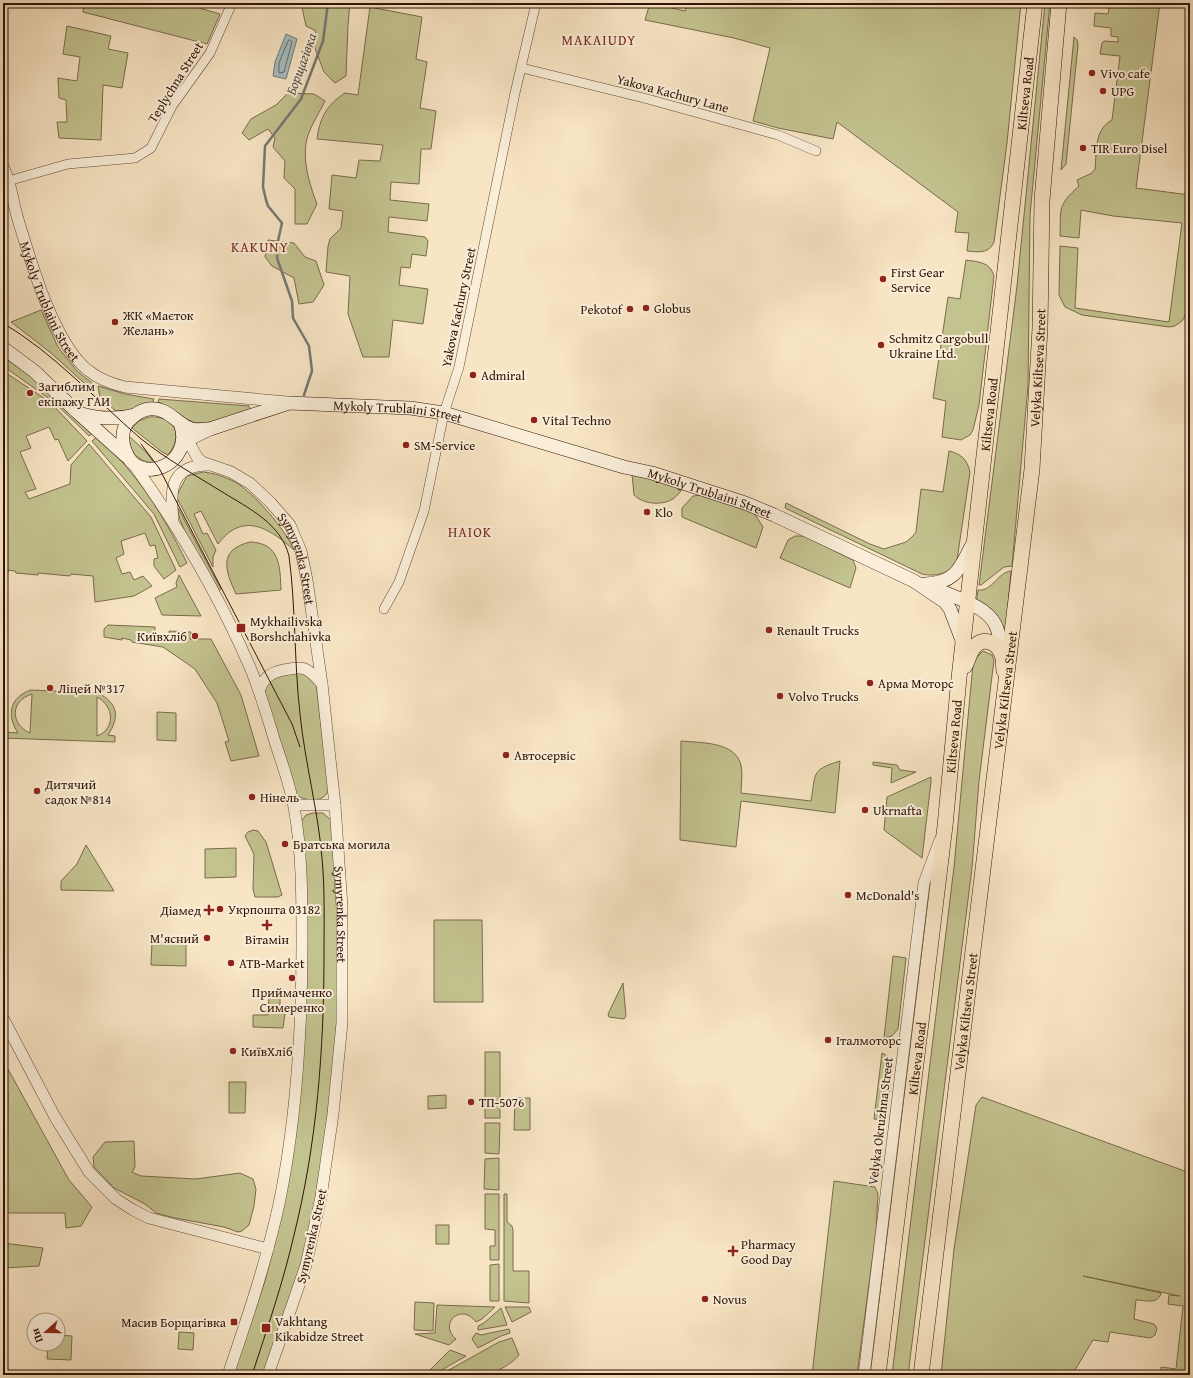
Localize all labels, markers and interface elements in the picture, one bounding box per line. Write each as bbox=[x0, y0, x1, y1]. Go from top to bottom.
water label: Борщагівка bbox=[281, 30, 322, 98]
district label: MAKAIUDY bbox=[562, 30, 636, 50]
street label: Teplychna Street bbox=[143, 38, 208, 126]
street label: Kiltseva Road bbox=[1012, 56, 1039, 131]
place label: Vivo cafe bbox=[1100, 64, 1150, 83]
marker: Vivo cafe bbox=[1087, 68, 1097, 78]
street label: Yakova Kachury Lane bbox=[615, 69, 731, 118]
place label: UPG bbox=[1111, 82, 1135, 101]
marker: UPG bbox=[1098, 86, 1108, 96]
place label: TIR Euro Disel bbox=[1091, 139, 1168, 158]
marker: TIR Euro Disel bbox=[1078, 143, 1088, 153]
district label: KAKUNY bbox=[231, 237, 289, 257]
street label: Mykoly Trublaini Street bbox=[15, 239, 85, 366]
street label: Yakova Kachury Street bbox=[436, 245, 481, 369]
place label: First Gear Service bbox=[891, 263, 945, 297]
marker: First Gear Service bbox=[878, 274, 888, 284]
place label: Globus bbox=[654, 299, 691, 318]
place label: Pekotof bbox=[581, 300, 624, 319]
marker: Globus bbox=[641, 303, 651, 313]
marker: Pekotof bbox=[625, 304, 635, 314]
place label: ЖК «Маєток Желань» bbox=[122, 306, 194, 340]
street label: Velyka Kiltseva Street bbox=[1025, 308, 1050, 428]
marker: ЖК «Маєток Желань» bbox=[110, 317, 120, 327]
place label: Schmitz Cargobull Ukraine Ltd. bbox=[889, 329, 989, 363]
marker: Schmitz Cargobull Ukraine Ltd. bbox=[876, 340, 886, 350]
place label: Admiral bbox=[481, 366, 525, 385]
marker: Admiral bbox=[468, 370, 478, 380]
place label: Загиблим екіпажу ГАИ bbox=[38, 377, 110, 411]
street label: Kiltseva Road bbox=[976, 377, 1003, 452]
marker: Загиблим екіпажу ГАИ bbox=[25, 388, 35, 398]
street label: Mykoly Trublaini Street bbox=[333, 396, 465, 428]
place label: Vital Techno bbox=[542, 411, 611, 430]
marker: Vital Techno bbox=[529, 415, 539, 425]
place label: SM-Service bbox=[414, 436, 475, 455]
marker: SM-Service bbox=[401, 440, 411, 450]
street label: Mykoly Trublaini Street bbox=[645, 463, 775, 523]
place label: Klo bbox=[655, 503, 673, 522]
marker: Klo bbox=[642, 507, 652, 517]
street label: Symyrenka Street bbox=[273, 508, 320, 607]
district label: HAIOK bbox=[448, 522, 492, 542]
place label: Mykhailivska Borshchahivka bbox=[250, 612, 332, 646]
place label: Renault Trucks bbox=[777, 621, 859, 640]
marker: Mykhailivska Borshchahivka bbox=[235, 622, 247, 634]
marker: Renault Trucks bbox=[764, 625, 774, 635]
place label: Київхліб bbox=[137, 627, 187, 646]
street label: Velyka Kiltseva Street bbox=[989, 630, 1022, 750]
marker: Київхліб bbox=[190, 631, 200, 641]
place label: Арма Моторс bbox=[878, 674, 954, 693]
marker: Арма Моторс bbox=[865, 678, 875, 688]
place label: Ліцей №317 bbox=[58, 679, 125, 698]
marker: Ліцей №317 bbox=[45, 683, 55, 693]
place label: Volvo Trucks bbox=[788, 687, 859, 706]
marker: Volvo Trucks bbox=[775, 691, 785, 701]
street label: Kiltseva Road bbox=[941, 699, 967, 774]
place label: Автосервіс bbox=[514, 746, 576, 765]
marker: Автосервіс bbox=[501, 750, 511, 760]
place label: Дитячий садок №814 bbox=[44, 775, 111, 809]
marker: Дитячий садок №814 bbox=[32, 786, 42, 796]
place label: Нінель bbox=[260, 788, 299, 807]
marker: Нінель bbox=[247, 792, 257, 802]
place label: Ukrnafta bbox=[873, 801, 923, 820]
marker: Ukrnafta bbox=[860, 805, 870, 815]
place label: Братська могила bbox=[293, 835, 391, 854]
marker: Братська могила bbox=[280, 839, 290, 849]
street label: Symyrenka Street bbox=[329, 865, 351, 963]
place label: McDonald's bbox=[856, 886, 920, 905]
marker: McDonald's bbox=[843, 890, 853, 900]
place label: Укрпошта 03182 bbox=[228, 900, 320, 919]
place label: Діамед bbox=[159, 901, 201, 920]
marker: Укрпошта 03182 bbox=[215, 904, 225, 914]
marker: Діамед bbox=[204, 905, 214, 915]
marker: Вітамін bbox=[262, 920, 272, 930]
place label: М'ясний bbox=[150, 929, 199, 948]
place label: Вітамін bbox=[245, 930, 289, 949]
marker: М'ясний bbox=[202, 933, 212, 943]
street label: Velyka Kiltseva Street bbox=[949, 951, 983, 1072]
place label: ATB-Market bbox=[239, 954, 305, 973]
marker: ATB-Market bbox=[226, 958, 236, 968]
marker: Приймаченко Симеренко bbox=[287, 973, 297, 983]
place label: Приймаченко Симеренко bbox=[252, 983, 333, 1017]
street label: Kiltseva Road bbox=[903, 1021, 931, 1096]
place label: Італмоторс bbox=[836, 1031, 901, 1050]
marker: Італмоторс bbox=[823, 1035, 833, 1045]
place label: КиївХліб bbox=[241, 1042, 293, 1061]
marker: КиївХліб bbox=[228, 1046, 238, 1056]
street label: Velyka Okruzhna Street bbox=[863, 1056, 898, 1186]
place label: ТП-5076 bbox=[479, 1093, 524, 1112]
marker: ТП-5076 bbox=[466, 1097, 476, 1107]
street label: Symyrenka Street bbox=[291, 1186, 332, 1285]
place label: Pharmacy Good Day bbox=[741, 1235, 796, 1269]
marker: Pharmacy Good Day bbox=[728, 1246, 738, 1256]
place label: Novus bbox=[713, 1290, 747, 1309]
marker: Novus bbox=[700, 1294, 710, 1304]
north arrow bbox=[26, 1312, 66, 1352]
place label: Vakhtang Kikabidze Street bbox=[275, 1312, 364, 1346]
place label: Масив Борщагівка bbox=[121, 1313, 227, 1332]
marker: Масив Борщагівка bbox=[229, 1317, 239, 1327]
marker: Vakhtang Kikabidze Street bbox=[260, 1322, 272, 1334]
text: Пн bbox=[27, 1326, 47, 1345]

